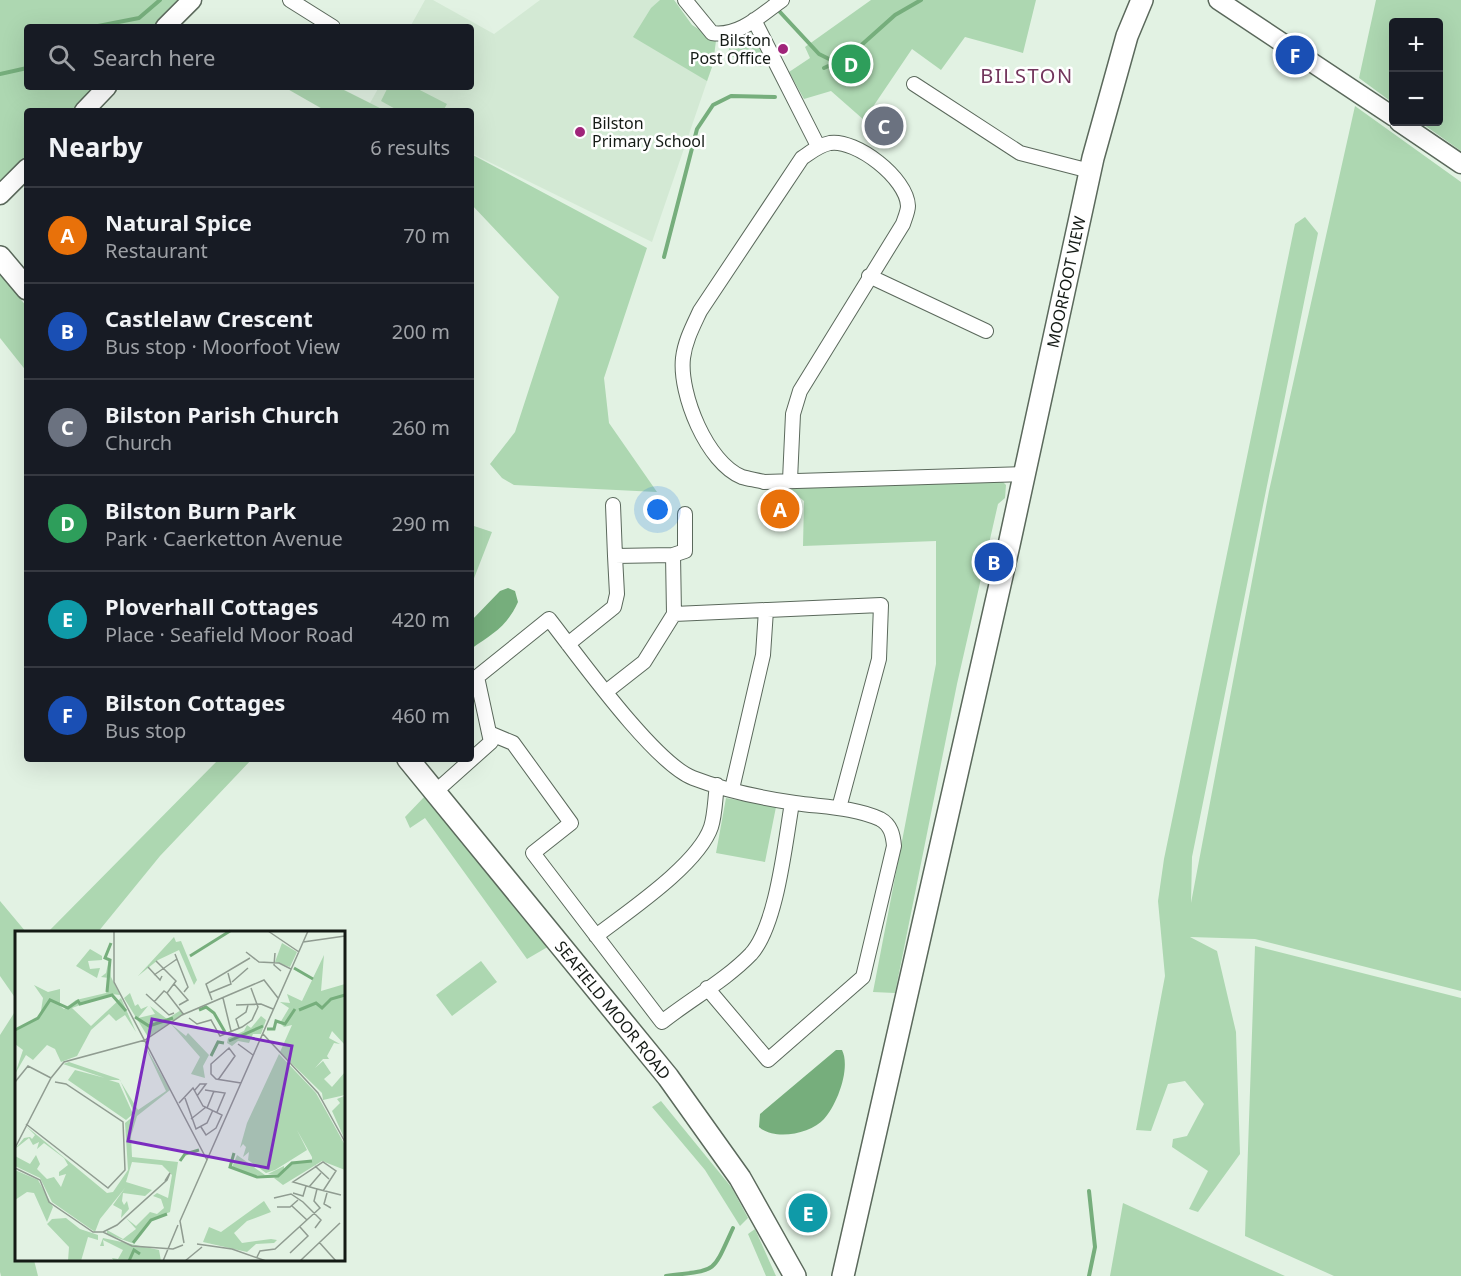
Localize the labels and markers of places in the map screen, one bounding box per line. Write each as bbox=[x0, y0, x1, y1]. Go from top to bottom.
place label: Bilston Post Office bbox=[690, 29, 771, 69]
pin: F bbox=[1276, 32, 1314, 78]
marker: Bilston Post Office bbox=[776, 42, 790, 56]
pin: D bbox=[832, 42, 870, 86]
pin: C bbox=[864, 104, 904, 148]
place label: Bilston Primary School bbox=[592, 112, 705, 152]
marker: Bilston Primary School bbox=[573, 125, 587, 139]
pin: A bbox=[760, 486, 800, 532]
pin: B bbox=[974, 540, 1014, 584]
pin: E bbox=[788, 1190, 828, 1236]

